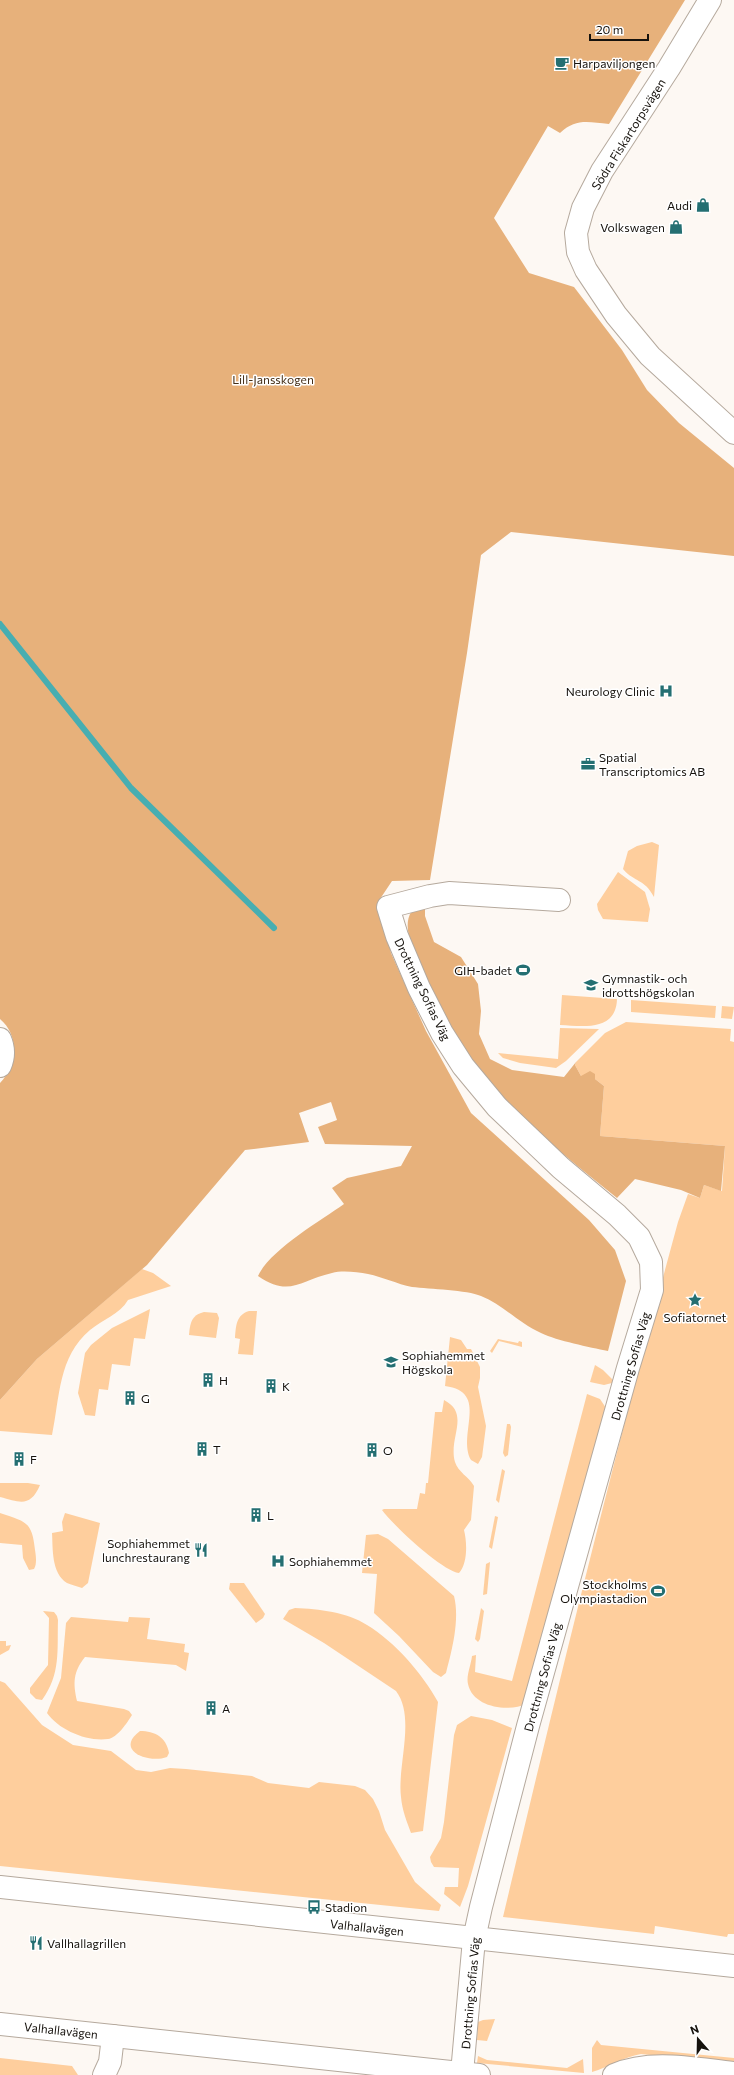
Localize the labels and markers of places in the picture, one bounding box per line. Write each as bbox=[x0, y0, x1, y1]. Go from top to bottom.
cafe icon: Harpaviljongen bbox=[554, 55, 570, 71]
place label: Harpaviljongen bbox=[573, 56, 655, 70]
shop icon: Audi bbox=[695, 197, 711, 213]
place label: Audi bbox=[667, 198, 692, 212]
shop icon: Volkswagen bbox=[668, 219, 684, 235]
place label: Volkswagen bbox=[600, 220, 665, 234]
hospital icon: Neurology Clinic bbox=[658, 683, 674, 699]
place label: Neurology Clinic bbox=[566, 684, 655, 698]
place label: Spatial Transcriptomics AB bbox=[599, 750, 705, 778]
office icon: Spatial Transcriptomics AB bbox=[580, 756, 596, 772]
sports icon: GIH-badet bbox=[515, 962, 531, 978]
place label: GIH-badet bbox=[454, 963, 512, 977]
place label: Gymnastik- och idrottshögskolan bbox=[602, 971, 695, 999]
school or university icon: Gymnastik- och idrottshögskolan bbox=[583, 977, 599, 993]
place icon: Sofiatornet bbox=[687, 1292, 703, 1308]
place label: Sofiatornet bbox=[663, 1310, 727, 1324]
place label: Sophiahemmet Högskola bbox=[402, 1348, 485, 1376]
school or university icon: Sophiahemmet Högskola bbox=[383, 1354, 399, 1370]
building icon: H bbox=[200, 1372, 216, 1388]
place label: H bbox=[219, 1373, 228, 1387]
building icon: K bbox=[263, 1378, 279, 1394]
place label: K bbox=[282, 1379, 290, 1393]
building icon: G bbox=[122, 1390, 138, 1406]
place label: G bbox=[141, 1391, 150, 1405]
building icon: T bbox=[194, 1441, 210, 1457]
place label: T bbox=[213, 1442, 221, 1456]
building icon: O bbox=[364, 1442, 380, 1458]
place label: O bbox=[383, 1443, 393, 1457]
building icon: F bbox=[11, 1451, 27, 1467]
place label: F bbox=[30, 1452, 37, 1466]
building icon: L bbox=[248, 1507, 264, 1523]
place label: L bbox=[267, 1508, 274, 1522]
place label: Sophiahemmet lunchrestaurang bbox=[102, 1536, 190, 1564]
restaurant icon: Sophiahemmet lunchrestaurang bbox=[193, 1542, 209, 1558]
hospital icon: Sophiahemmet bbox=[270, 1553, 286, 1569]
place label: Sophiahemmet bbox=[289, 1554, 372, 1568]
place label: Stockholms Olympiastadion bbox=[560, 1577, 647, 1605]
sports icon: Stockholms Olympiastadion bbox=[650, 1583, 666, 1599]
building icon: A bbox=[203, 1700, 219, 1716]
place label: A bbox=[222, 1701, 230, 1715]
bus stop icon: Stadion bbox=[306, 1899, 322, 1915]
place label: Stadion bbox=[325, 1900, 367, 1914]
restaurant icon: Vallhallagrillen bbox=[28, 1935, 44, 1951]
place label: Vallhallagrillen bbox=[47, 1936, 126, 1950]

